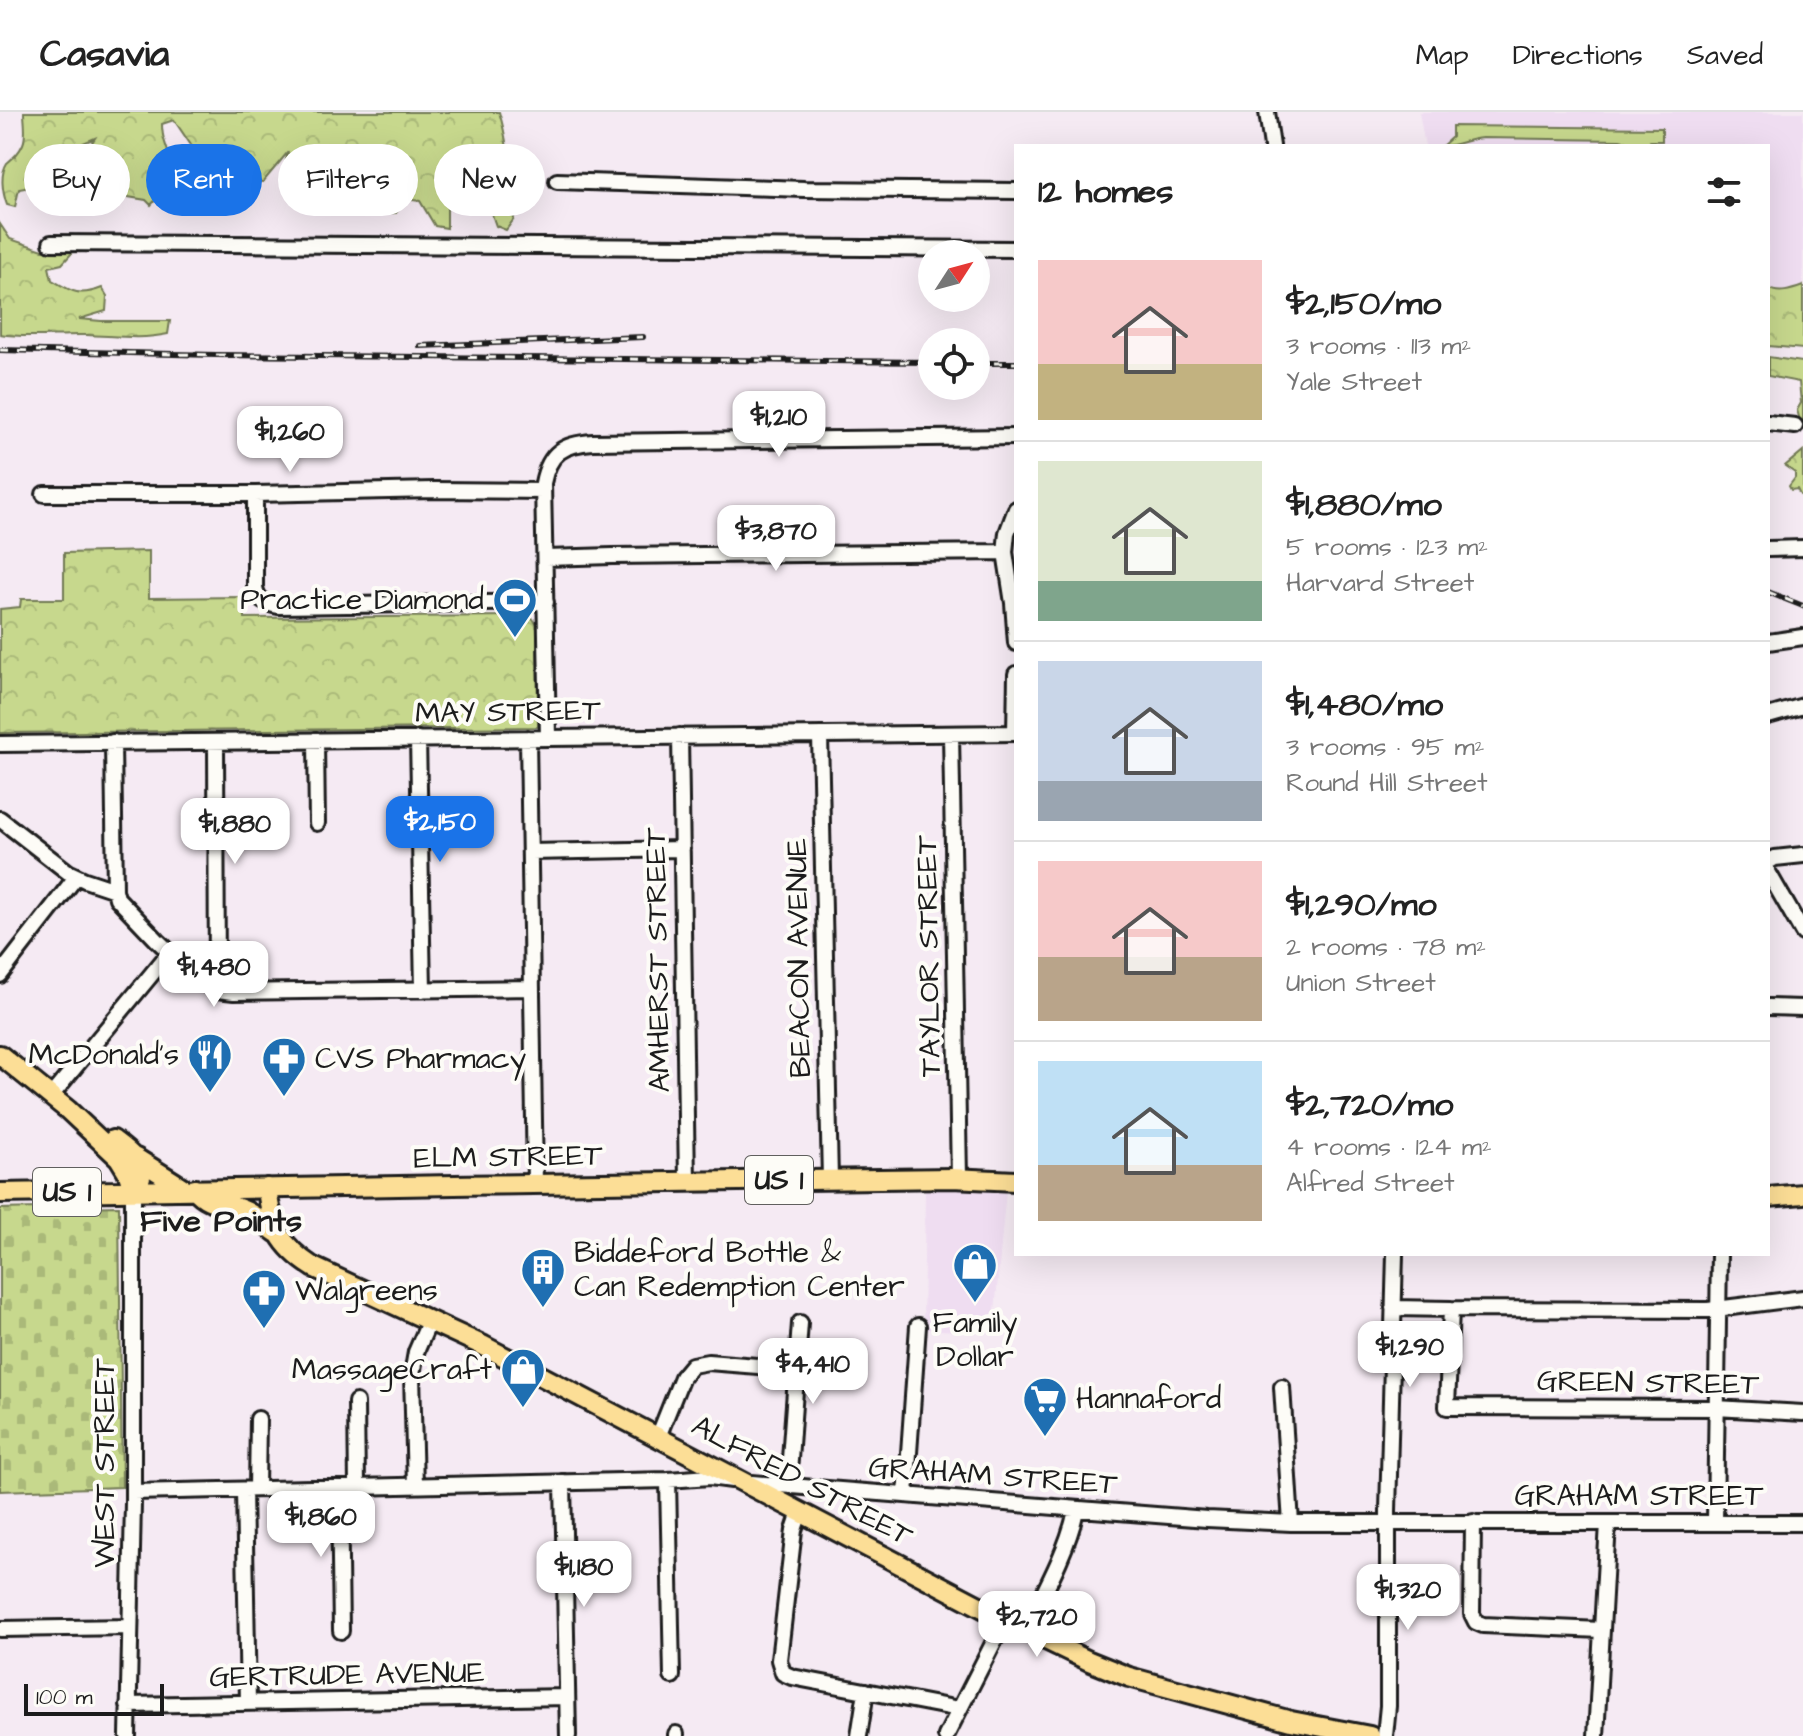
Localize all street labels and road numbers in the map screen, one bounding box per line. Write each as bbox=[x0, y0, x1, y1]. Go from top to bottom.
street label: MAY STREET bbox=[415, 689, 601, 735]
street label: AMHERST STREET bbox=[635, 827, 681, 1093]
street label: TAYLOR STREET bbox=[906, 834, 952, 1077]
street label: BEACON AVENUE bbox=[776, 838, 822, 1078]
street label: ELM STREET bbox=[413, 1134, 603, 1180]
road number: US 1 bbox=[745, 1156, 813, 1204]
road number: US 1 bbox=[33, 1168, 101, 1216]
street label: WEST STREET bbox=[84, 1358, 126, 1568]
street label: GREEN STREET bbox=[1537, 1360, 1760, 1406]
street label: ALFRED STREET bbox=[684, 1405, 920, 1557]
street label: GRAHAM STREET bbox=[867, 1446, 1119, 1506]
street label: GRAHAM STREET bbox=[1514, 1475, 1764, 1517]
street label: GERTRUDE AVENUE bbox=[209, 1652, 485, 1698]

